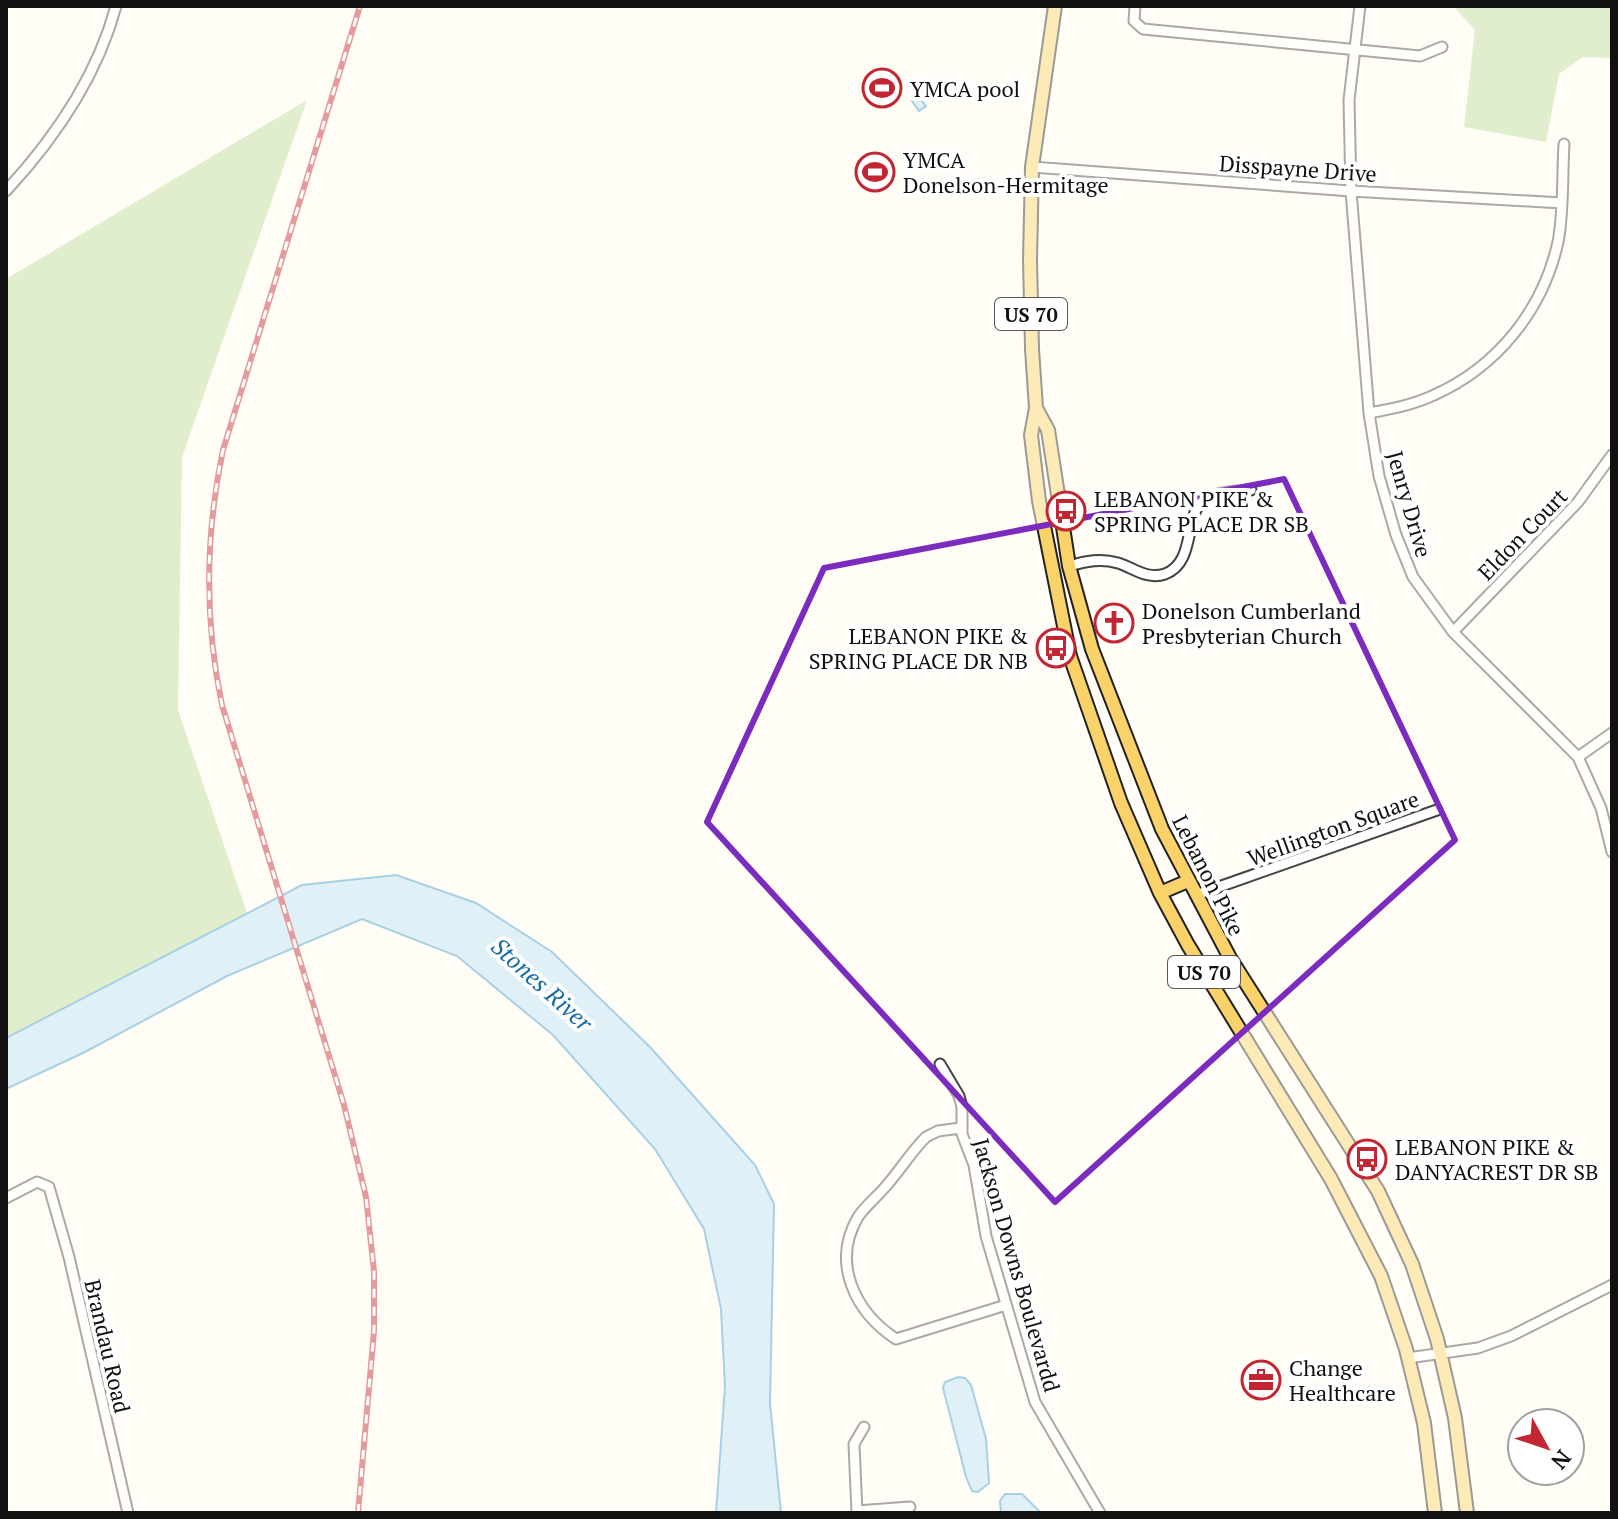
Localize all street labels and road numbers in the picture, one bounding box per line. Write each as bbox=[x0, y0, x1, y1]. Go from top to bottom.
street label: Disspayne Drive bbox=[1218, 148, 1378, 188]
road number: US 70 bbox=[995, 298, 1067, 330]
street label: Jenry Drive bbox=[1381, 447, 1439, 561]
street label: Eldon Court bbox=[1471, 482, 1573, 586]
street label: Wellington Square bbox=[1243, 783, 1423, 873]
street label: Lebanon Pike bbox=[1166, 810, 1252, 940]
road number: US 70 bbox=[1168, 956, 1240, 988]
street label: Jackson Downs Boulevardd bbox=[967, 1135, 1067, 1395]
street label: Brandau Road bbox=[79, 1276, 137, 1416]

